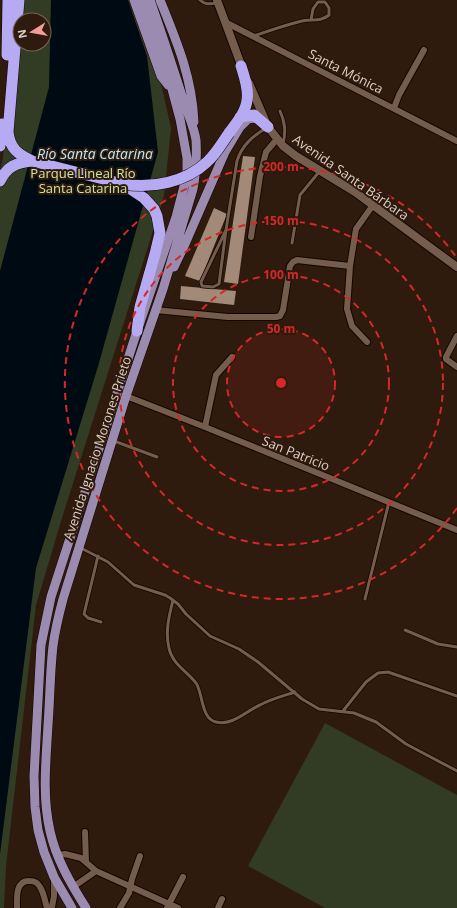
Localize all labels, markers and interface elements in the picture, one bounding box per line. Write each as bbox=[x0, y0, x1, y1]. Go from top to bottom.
north arrow bbox=[12, 12, 52, 52]
text: N bbox=[13, 28, 30, 40]
street label: Santa Mónica bbox=[305, 44, 387, 98]
street label: Avenida Santa Bárbara bbox=[289, 130, 413, 224]
water label: Río Santa Catarina bbox=[37, 144, 153, 163]
text: 200 m bbox=[263, 158, 299, 175]
park label: Parque Lineal Río Santa Catarina bbox=[30, 164, 136, 197]
text: 150 m bbox=[263, 212, 299, 229]
text: 100 m bbox=[263, 266, 299, 283]
text: 50 m bbox=[267, 320, 295, 337]
street label: Avenida Ignacio Morones Prieto bbox=[59, 354, 135, 542]
centre of rings bbox=[274, 376, 288, 390]
street label: San Patricio bbox=[260, 431, 333, 475]

